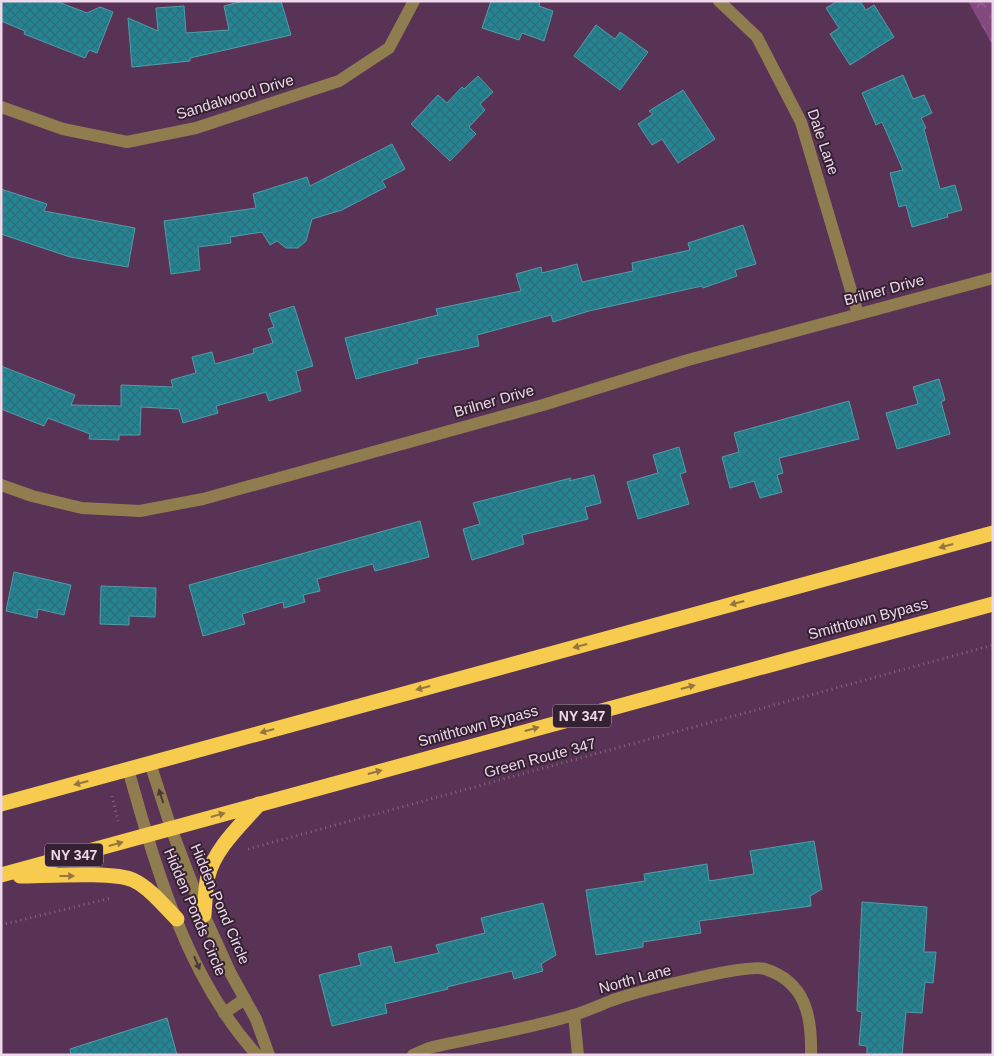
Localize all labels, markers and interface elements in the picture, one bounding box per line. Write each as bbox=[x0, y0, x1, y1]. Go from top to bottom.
street label: Sandalwood Drive bbox=[174, 71, 296, 122]
street label: Dale Lane bbox=[804, 107, 843, 177]
street label: Brilner Drive bbox=[842, 271, 926, 308]
street label: Brilner Drive bbox=[452, 381, 536, 420]
one-way arrow bbox=[938, 542, 953, 550]
street label: Smithtown Bypass bbox=[806, 594, 930, 643]
one-way arrow bbox=[729, 599, 745, 607]
one-way arrow bbox=[573, 642, 588, 650]
one-way arrow bbox=[681, 682, 696, 690]
one-way arrow bbox=[416, 685, 431, 693]
street label: Smithtown Bypass bbox=[416, 701, 540, 750]
road number: NY 347 bbox=[553, 704, 611, 728]
one-way arrow bbox=[524, 725, 539, 733]
one-way arrow bbox=[259, 727, 274, 735]
street label: Green Route 347 bbox=[482, 734, 598, 781]
one-way arrow bbox=[367, 768, 382, 776]
one-way arrow bbox=[73, 779, 88, 787]
one-way arrow bbox=[156, 788, 164, 803]
one-way arrow bbox=[211, 811, 226, 819]
one-way arrow bbox=[108, 839, 123, 847]
street label: Hidden Pond Circle bbox=[187, 841, 254, 967]
road number: NY 347 bbox=[45, 844, 103, 866]
street label: Hidden Ponds Circle bbox=[161, 846, 230, 978]
one-way arrow bbox=[60, 872, 76, 880]
one-way arrow bbox=[193, 956, 201, 970]
street label: North Lane bbox=[597, 961, 673, 996]

